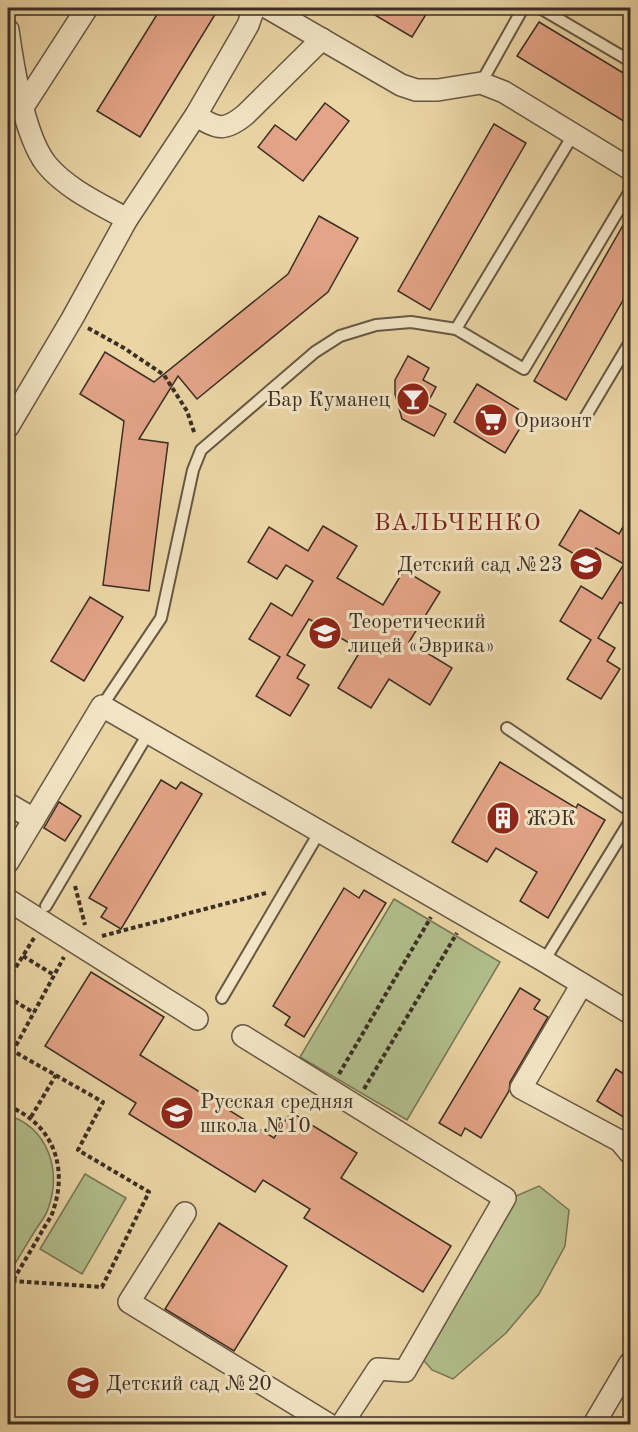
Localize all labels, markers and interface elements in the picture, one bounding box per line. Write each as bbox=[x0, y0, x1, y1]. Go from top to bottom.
bar icon: Бар Куманец bbox=[395, 381, 431, 417]
place label: Бар Куманец bbox=[266, 390, 390, 411]
supermarket icon: Оризонт bbox=[473, 402, 509, 438]
place label: Оризонт bbox=[514, 411, 592, 432]
district label: ВАЛЬЧЕНКО bbox=[374, 512, 542, 536]
school or university icon: Детский сад №23 bbox=[568, 546, 604, 582]
place label: Детский сад №23 bbox=[397, 555, 563, 576]
place label: Теоретический лицей «Эврика» bbox=[348, 612, 495, 657]
school or university icon: Теоретический лицей «Эврика» bbox=[307, 615, 343, 651]
building icon: ЖЭК bbox=[485, 800, 521, 836]
place label: ЖЭК bbox=[526, 809, 576, 830]
place label: Русская средняя школа №10 bbox=[200, 1092, 354, 1137]
school or university icon: Русская средняя школа №10 bbox=[159, 1095, 195, 1131]
school or university icon: Детский сад №20 bbox=[65, 1365, 101, 1401]
place label: Детский сад №20 bbox=[106, 1374, 272, 1395]

